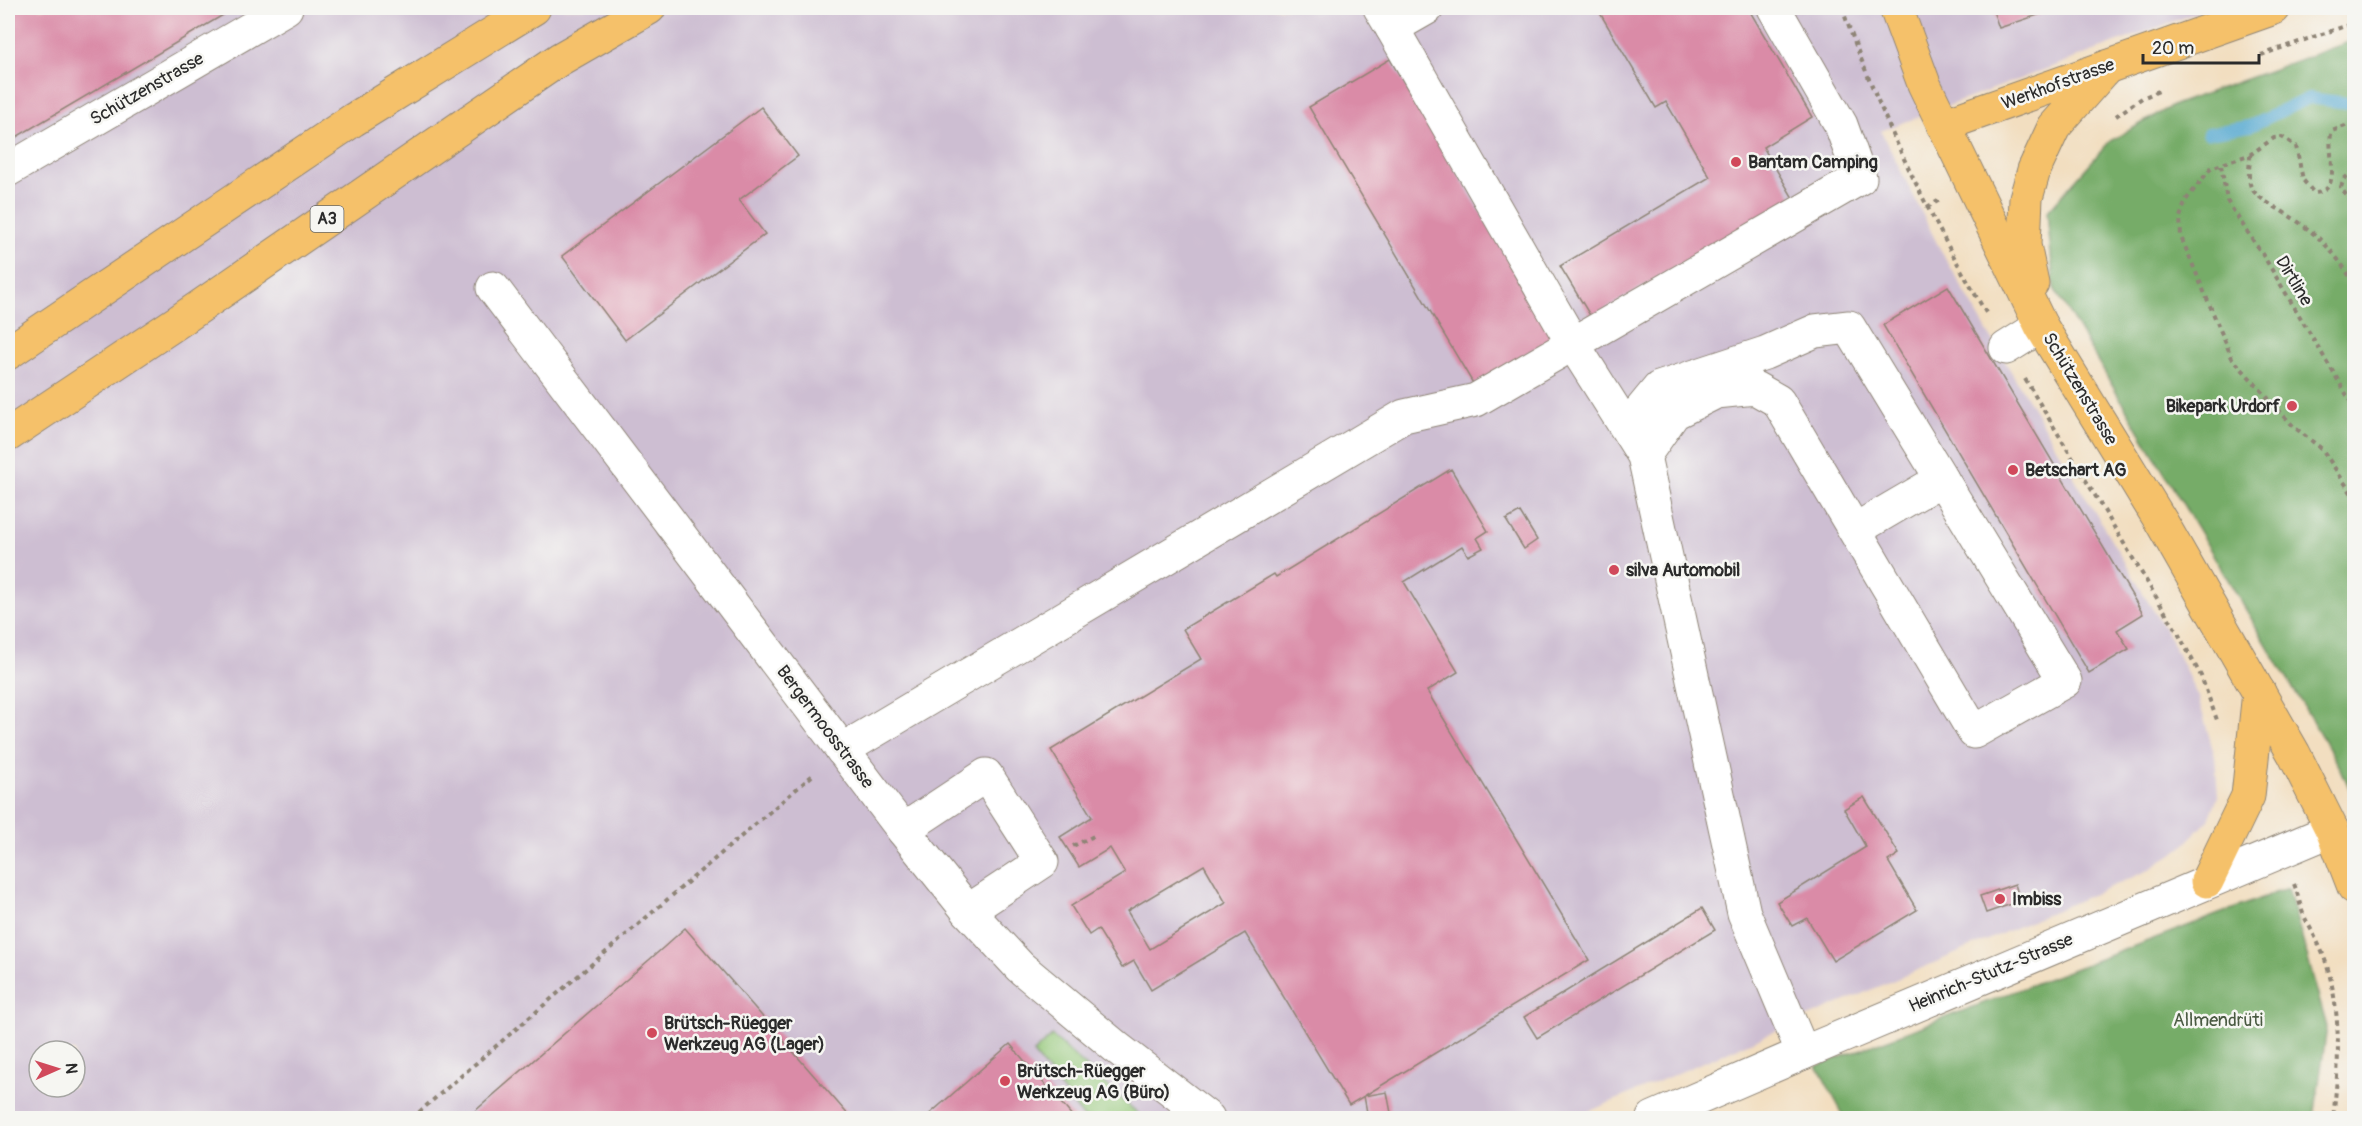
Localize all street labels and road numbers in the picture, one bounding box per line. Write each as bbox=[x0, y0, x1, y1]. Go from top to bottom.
street label: Schützenstrasse bbox=[86, 47, 208, 131]
street label: Werkhofstrasse bbox=[1998, 53, 2118, 115]
road number: A3 bbox=[310, 206, 344, 232]
street label: Dirtline bbox=[2270, 252, 2318, 310]
street label: Schützenstrasse bbox=[2037, 328, 2123, 450]
street label: Bergermoosstrasse bbox=[771, 661, 879, 793]
street label: Heinrich-Stutz-Strasse bbox=[1905, 928, 2077, 1018]

